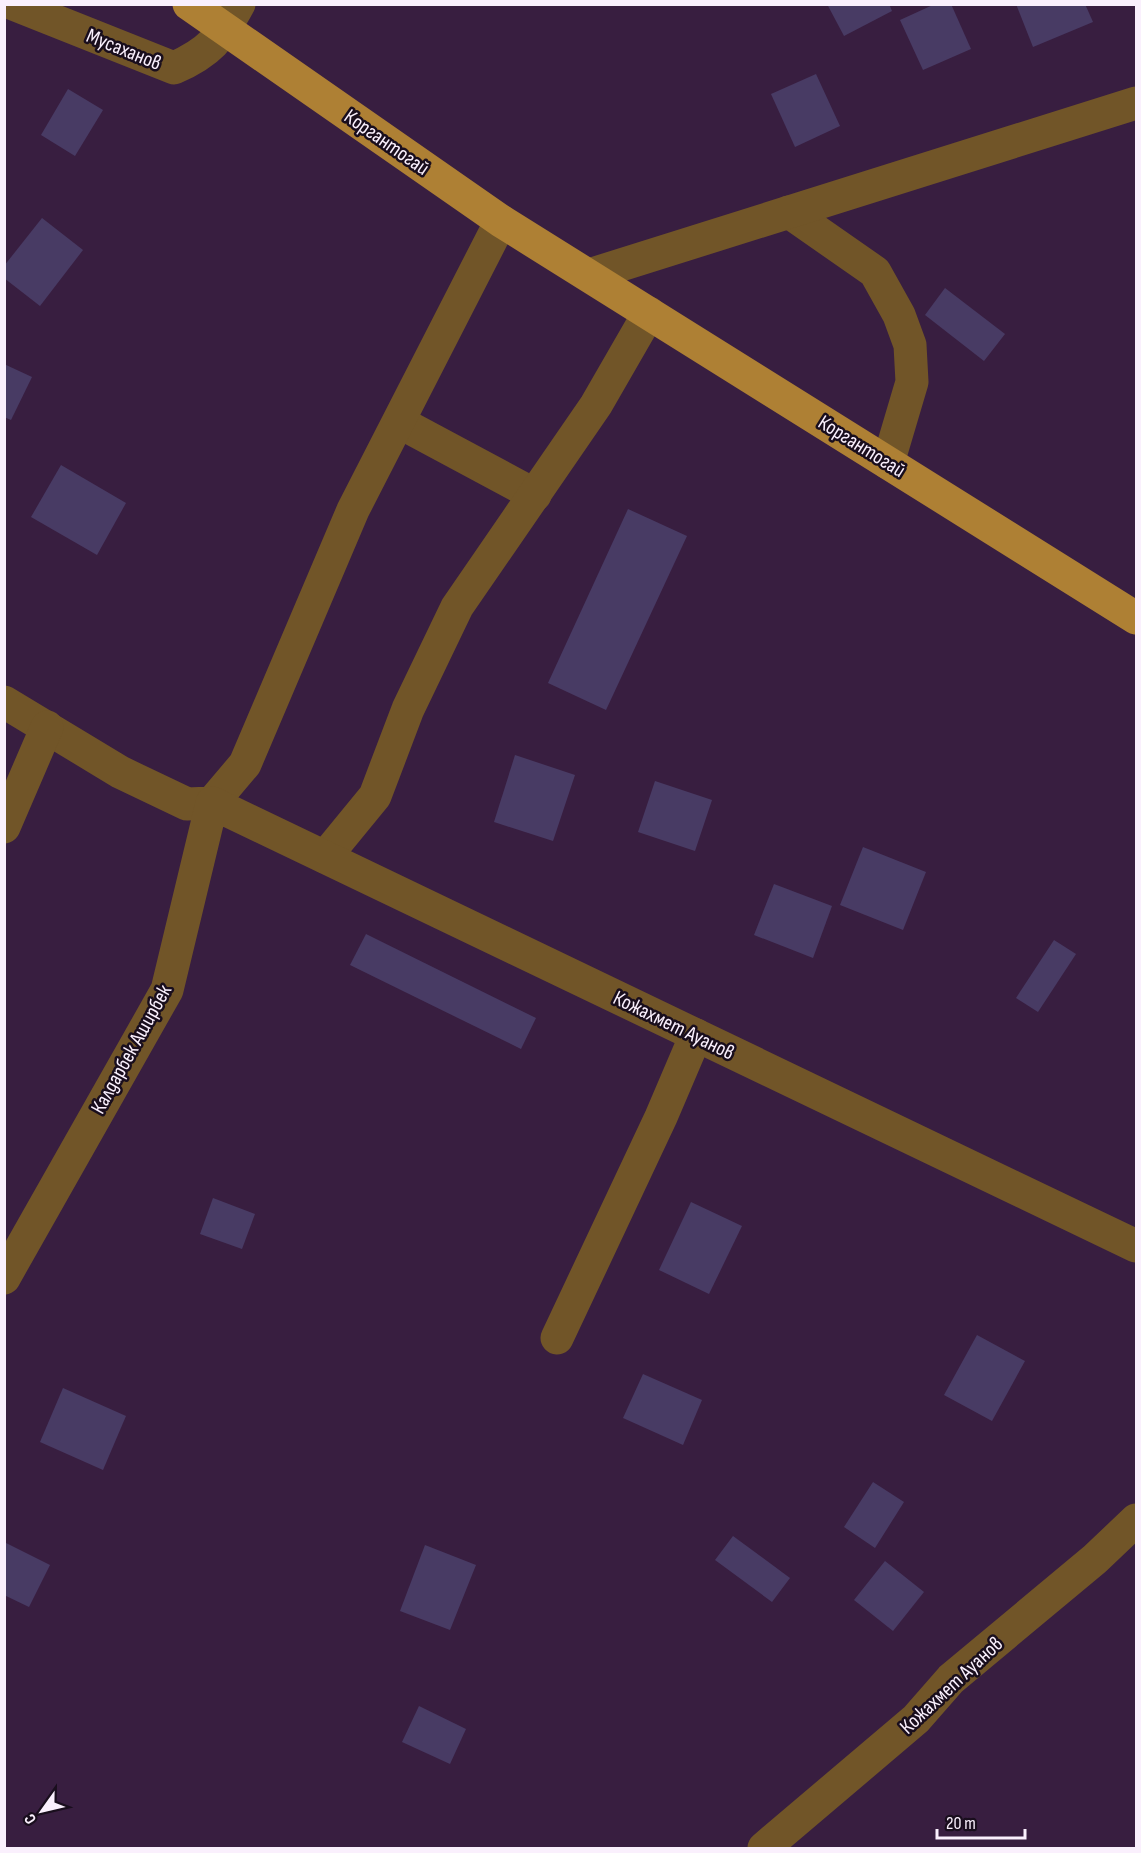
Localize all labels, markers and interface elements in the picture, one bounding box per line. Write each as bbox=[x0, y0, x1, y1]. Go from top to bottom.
street label: Мусаханов bbox=[83, 23, 165, 76]
street label: Коргантогай bbox=[339, 104, 434, 181]
street label: Коргантогай bbox=[814, 410, 910, 483]
street label: Калдарбек Аширбек bbox=[86, 980, 177, 1118]
street label: Кожахмет Ауанов bbox=[609, 985, 738, 1066]
street label: Кожахмет Ауанов bbox=[895, 1631, 1008, 1739]
north arrow bbox=[12, 1781, 72, 1841]
scale bar bbox=[937, 1802, 1026, 1840]
text: С bbox=[21, 1810, 41, 1827]
text: 20 m bbox=[946, 1813, 976, 1834]

